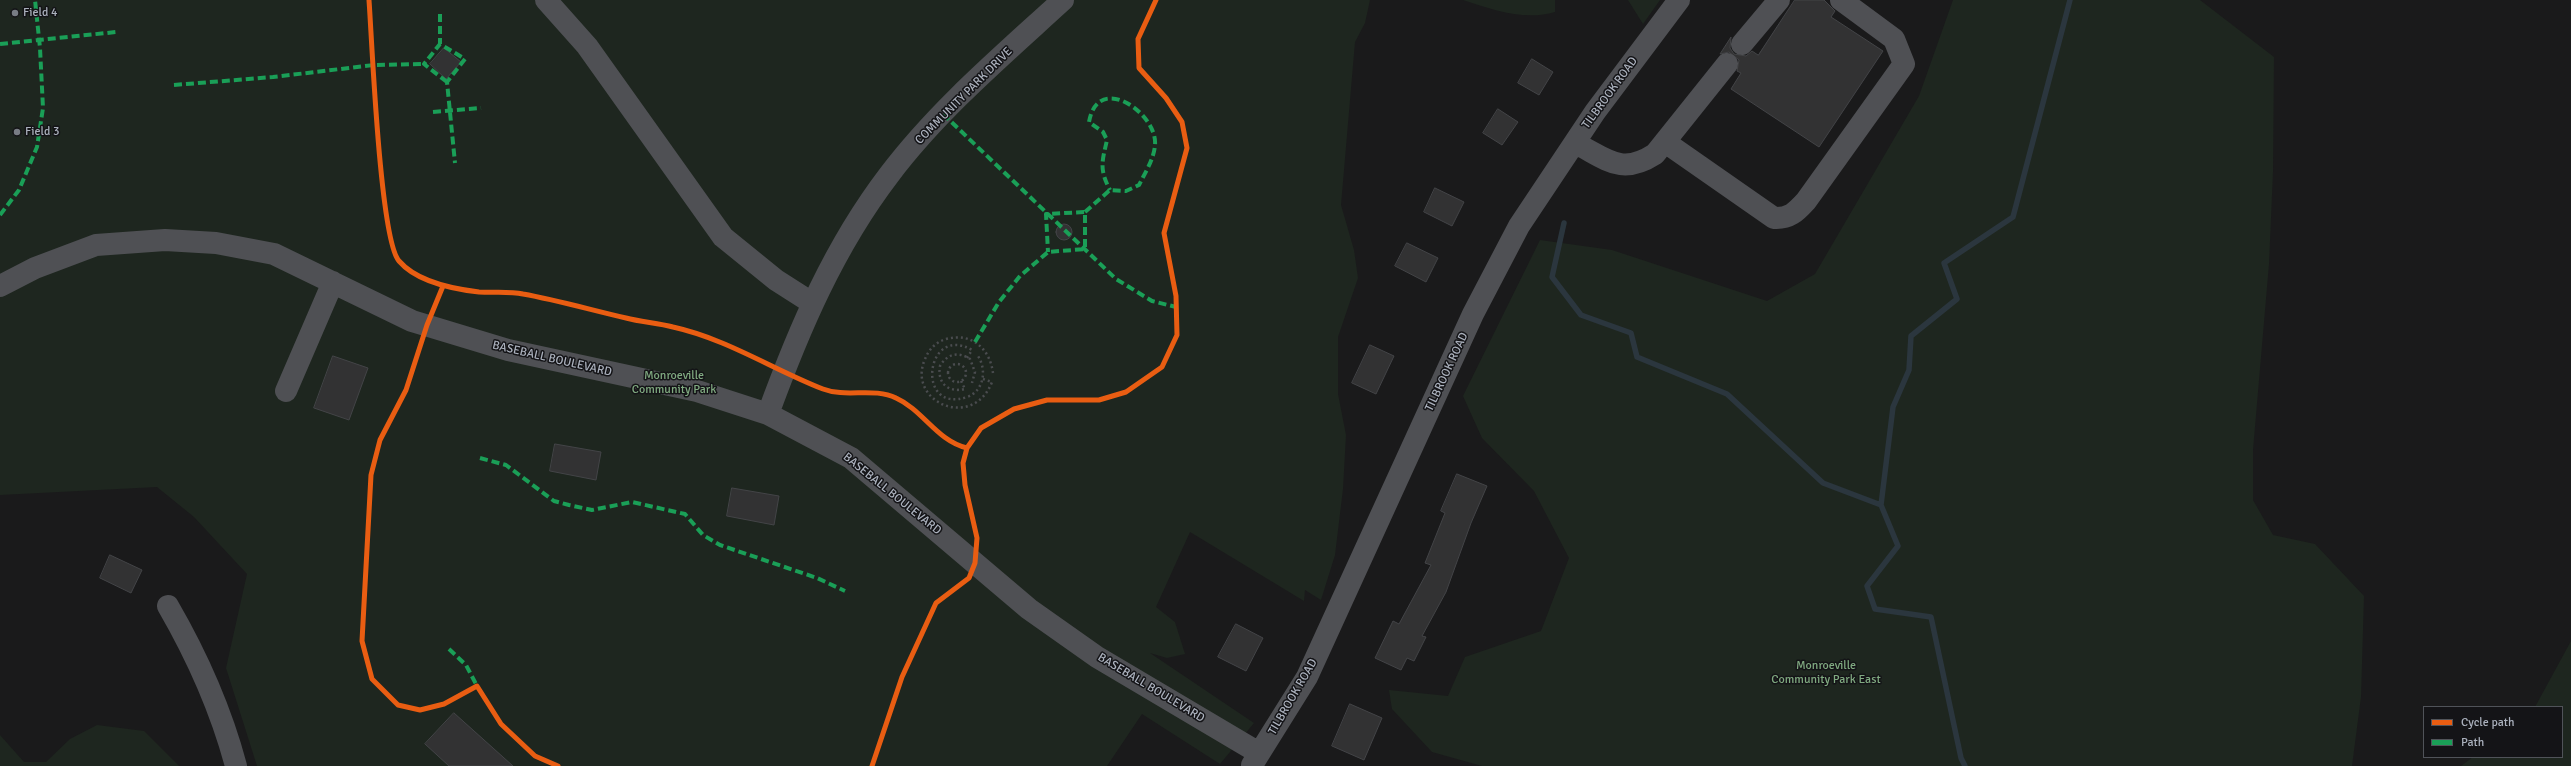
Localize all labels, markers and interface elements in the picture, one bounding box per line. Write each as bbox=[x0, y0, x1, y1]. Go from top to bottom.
place label: Field 4 bbox=[23, 6, 57, 20]
marker: Field 4 bbox=[10, 8, 20, 18]
street label: COMMUNITY PARK DRIVE bbox=[912, 44, 1016, 148]
street label: TILBROOK ROAD bbox=[1579, 54, 1641, 132]
place label: Field 3 bbox=[25, 125, 59, 139]
marker: Field 3 bbox=[12, 127, 22, 137]
street label: TILBROOK ROAD bbox=[1422, 330, 1472, 414]
street label: BASEBALL BOULEVARD bbox=[491, 338, 613, 380]
park label: Monroeville Community Park bbox=[632, 369, 716, 397]
street label: BASEBALL BOULEVARD bbox=[840, 450, 944, 538]
street label: BASEBALL BOULEVARD bbox=[1095, 650, 1207, 726]
street label: TILBROOK ROAD bbox=[1265, 656, 1321, 738]
park label: Monroeville Community Park East bbox=[1771, 659, 1881, 687]
legend bbox=[2423, 706, 2563, 758]
text: Cycle path bbox=[2461, 715, 2514, 730]
text: Path bbox=[2461, 735, 2484, 750]

